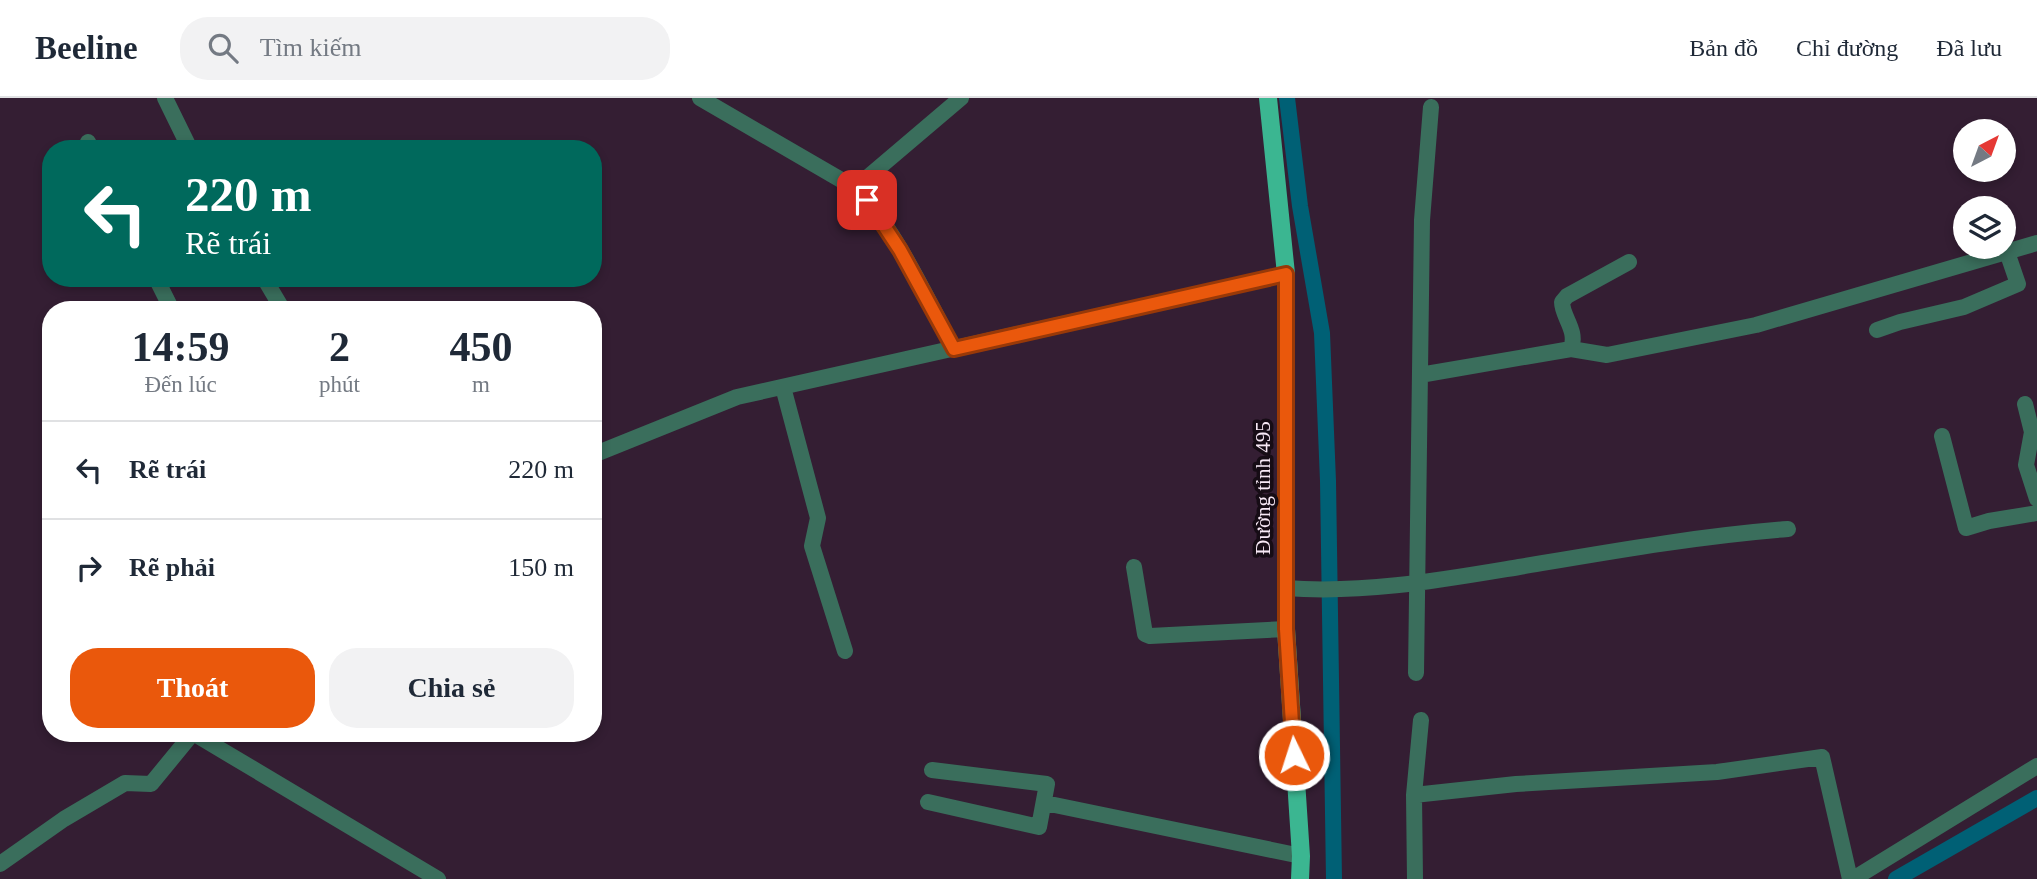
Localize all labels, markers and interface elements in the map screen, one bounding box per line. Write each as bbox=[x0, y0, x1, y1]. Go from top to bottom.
search box bbox=[180, 17, 670, 80]
icon: search bbox=[204, 29, 242, 67]
text: Beeline bbox=[35, 30, 138, 66]
text: Tìm kiếm bbox=[260, 33, 361, 62]
text: Bản đồ bbox=[1689, 35, 1758, 61]
text: Chỉ đường bbox=[1796, 35, 1898, 61]
text: Đã lưu bbox=[1936, 35, 2002, 61]
north arrow bbox=[1953, 119, 2016, 182]
map controls bbox=[1953, 119, 2016, 259]
text: 220 m bbox=[185, 167, 312, 222]
icon: left bbox=[70, 168, 161, 259]
pin bbox=[837, 170, 897, 230]
icon: arrive bbox=[848, 181, 886, 219]
button: layers bbox=[1953, 196, 2016, 259]
text: Rẽ trái bbox=[185, 225, 271, 261]
text: 14:59 bbox=[132, 324, 230, 370]
text: 2 bbox=[329, 324, 350, 370]
text: 450 bbox=[449, 324, 512, 370]
text: Đến lúc bbox=[144, 372, 217, 397]
text: phút bbox=[319, 372, 360, 397]
text: m bbox=[472, 372, 490, 397]
street label: Đường tỉnh 495 bbox=[1251, 421, 1275, 555]
icon: left bbox=[70, 451, 108, 489]
text: Rẽ trái bbox=[129, 455, 206, 484]
text: 220 m bbox=[508, 455, 574, 484]
icon: right bbox=[70, 549, 108, 587]
text: Rẽ phải bbox=[129, 553, 215, 582]
text: 150 m bbox=[508, 553, 574, 582]
button: Thoát bbox=[70, 648, 315, 728]
button: Chia sẻ bbox=[329, 648, 574, 728]
position arrow bbox=[1257, 718, 1331, 792]

